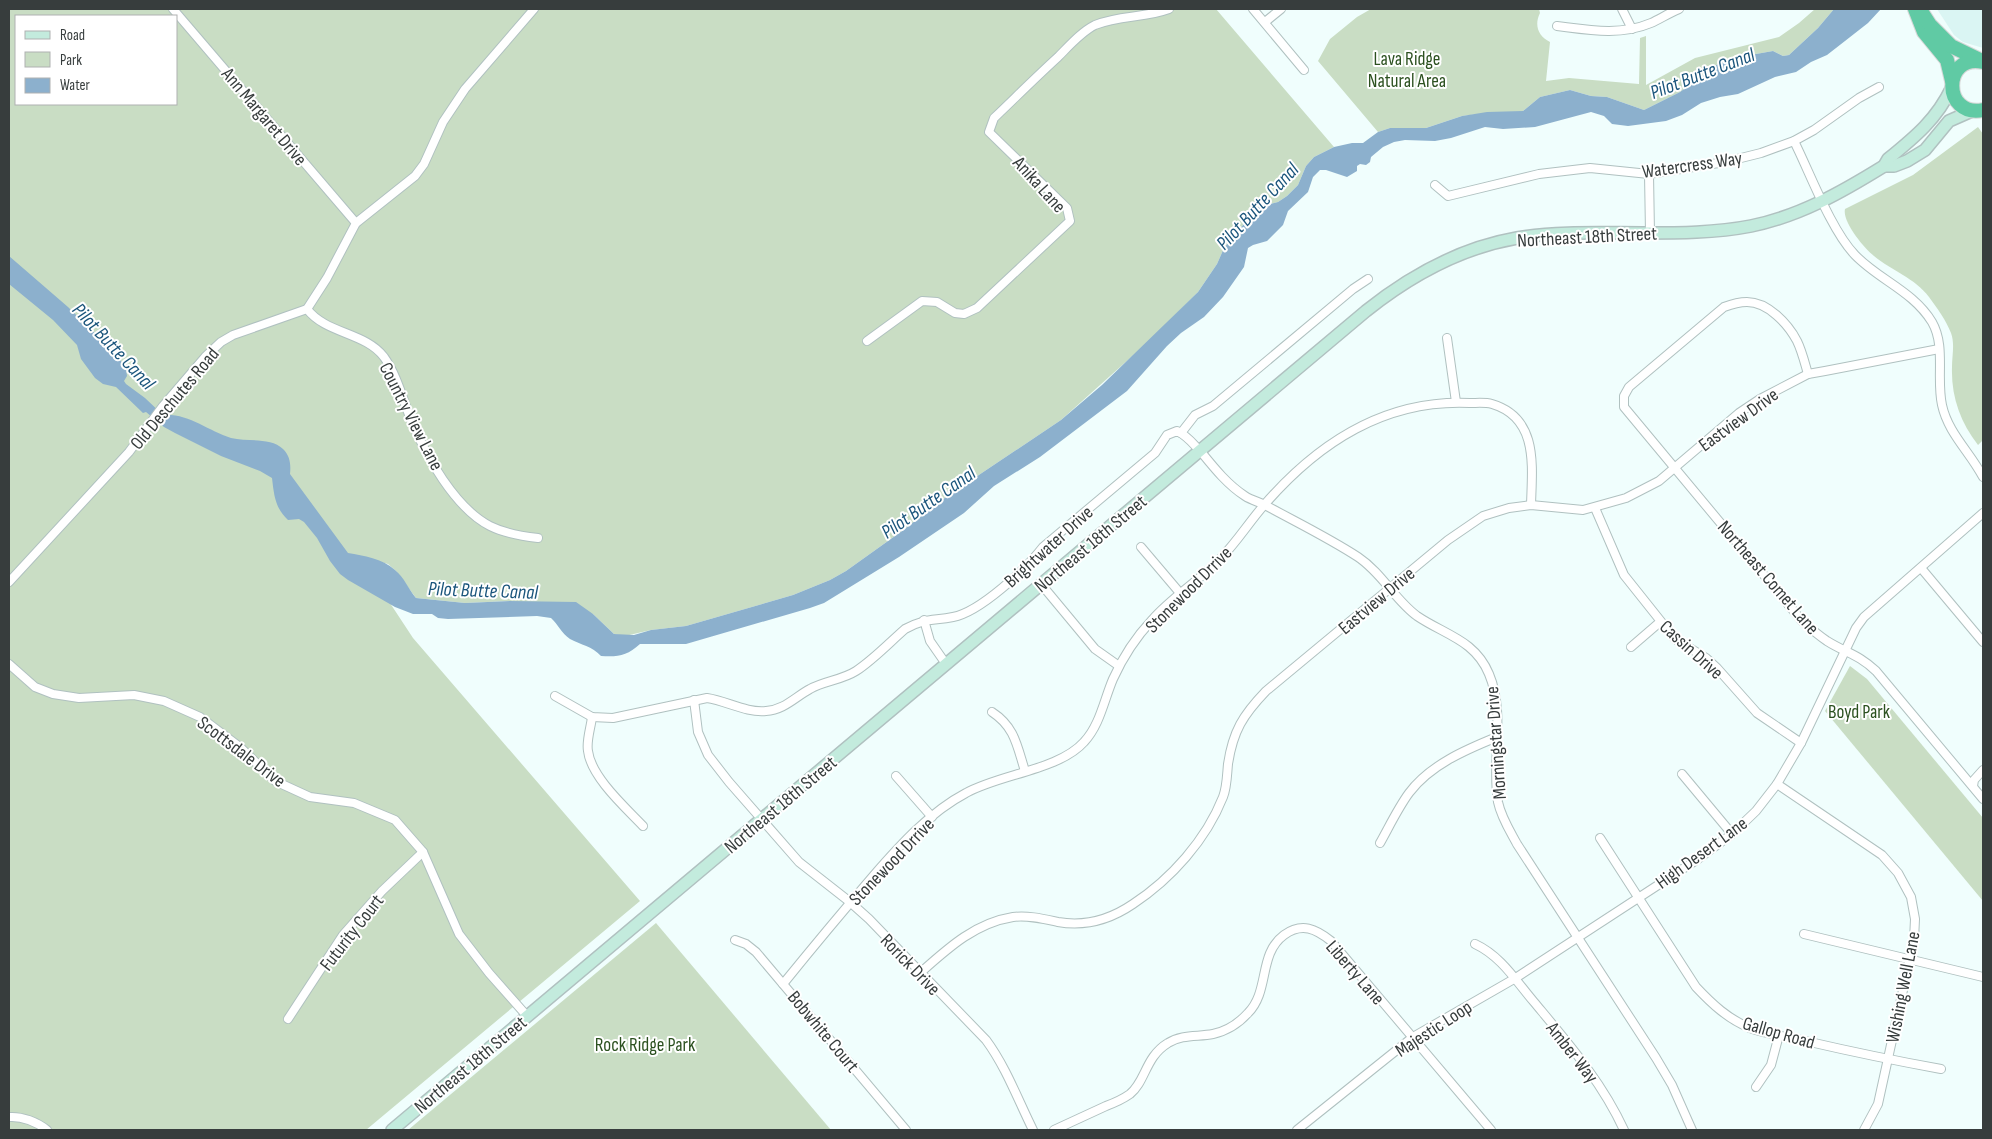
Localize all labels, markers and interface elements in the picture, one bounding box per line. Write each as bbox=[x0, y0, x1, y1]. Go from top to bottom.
legend bbox=[15, 15, 178, 105]
text: Road bbox=[60, 26, 85, 45]
water label: Pilot Butte Canal bbox=[1647, 43, 1759, 105]
park label: Lava Ridge Natural Area bbox=[1368, 48, 1446, 93]
text: Park bbox=[60, 51, 82, 70]
street label: Ann Margaret Drive bbox=[216, 63, 311, 171]
text: Water bbox=[60, 76, 91, 95]
street label: Watercress Way bbox=[1641, 147, 1744, 184]
street label: Anika Lane bbox=[1007, 151, 1070, 218]
water label: Pilot Butte Canal bbox=[1211, 157, 1305, 255]
street label: Northeast 18th Street bbox=[1517, 222, 1658, 253]
water label: Pilot Butte Canal bbox=[67, 298, 160, 396]
street label: Old Deschutes Road bbox=[126, 343, 224, 455]
street label: Country View Lane bbox=[374, 359, 448, 475]
street label: Eastview Drive bbox=[1695, 384, 1783, 457]
water label: Pilot Butte Canal bbox=[877, 461, 982, 544]
street label: Northeast 18th Street bbox=[1030, 490, 1152, 598]
street label: Brightwater Drive bbox=[1000, 501, 1098, 593]
street label: Northeast Comet Lane bbox=[1712, 516, 1824, 640]
street label: Stonewood Drrive bbox=[1141, 542, 1237, 638]
street label: Eastview Drive bbox=[1334, 563, 1420, 640]
water label: Pilot Butte Canal bbox=[428, 577, 540, 605]
street label: Cassin Drive bbox=[1654, 616, 1727, 685]
street label: Morningstar Drive bbox=[1481, 685, 1512, 800]
park label: Boyd Park bbox=[1828, 701, 1891, 724]
street label: Scottsdale Drive bbox=[192, 712, 290, 793]
street label: Northeast 18th Street bbox=[720, 751, 842, 859]
street label: High Desert Lane bbox=[1651, 812, 1752, 894]
street label: Stonewood Drrive bbox=[844, 813, 940, 911]
street label: Futurity Court bbox=[315, 890, 389, 976]
street label: Rorick Drive bbox=[875, 930, 945, 1001]
street label: Wishing Well Lane bbox=[1881, 930, 1926, 1045]
street label: Liberty Lane bbox=[1321, 936, 1389, 1010]
street label: Bobwhite Court bbox=[782, 987, 864, 1077]
street label: Majestic Loop bbox=[1391, 996, 1477, 1063]
street label: Northeast 18th Street bbox=[410, 1011, 532, 1119]
street label: Gallop Road bbox=[1740, 1012, 1817, 1055]
street label: Amber Way bbox=[1540, 1017, 1603, 1089]
park label: Rock Ridge Park bbox=[595, 1034, 696, 1057]

